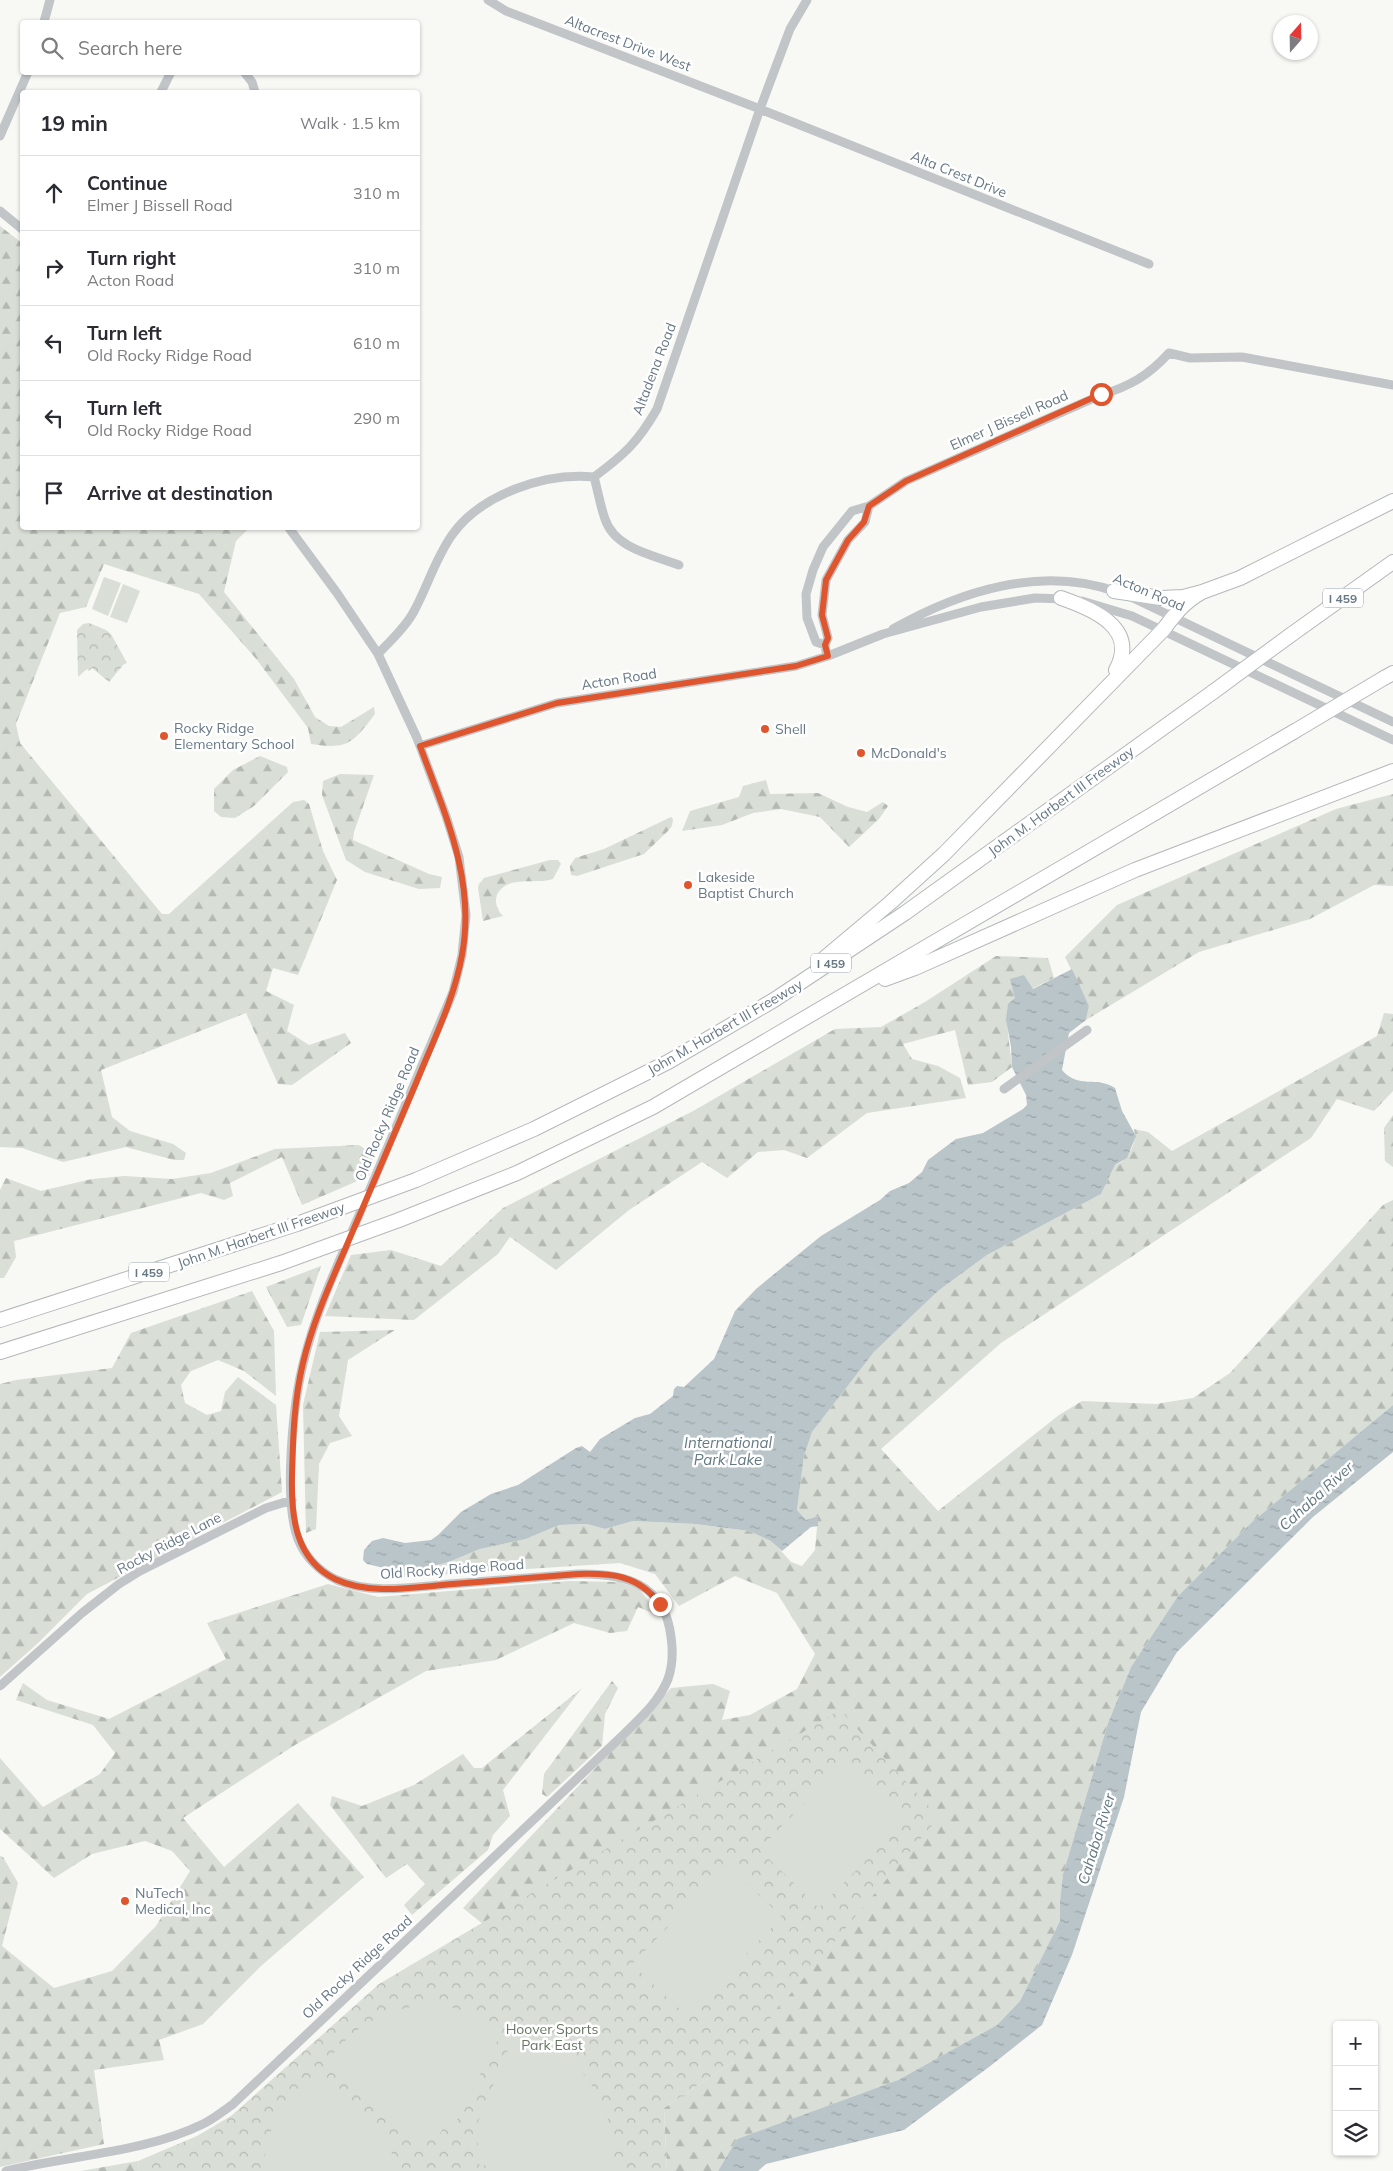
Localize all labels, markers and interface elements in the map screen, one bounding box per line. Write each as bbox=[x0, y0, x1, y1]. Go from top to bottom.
street label: Altacrest Drive West bbox=[562, 11, 694, 75]
north arrow bbox=[1273, 15, 1318, 60]
search box bbox=[20, 20, 420, 75]
icon: search bbox=[38, 34, 66, 62]
text: Search here bbox=[78, 36, 182, 60]
text: 19 min bbox=[40, 110, 108, 136]
text: Walk · 1.5 km bbox=[300, 113, 400, 133]
street label: Alta Crest Drive bbox=[908, 147, 1010, 201]
text: Continue bbox=[87, 171, 167, 195]
icon: ahead bbox=[40, 179, 68, 207]
text: 310 m bbox=[353, 183, 400, 203]
text: Elmer J Bissell Road bbox=[87, 195, 233, 215]
text: Turn right bbox=[87, 246, 176, 270]
icon: right bbox=[40, 254, 68, 282]
text: 310 m bbox=[353, 258, 400, 278]
text: Acton Road bbox=[87, 270, 174, 290]
street label: Altadena Road bbox=[628, 320, 680, 418]
text: Turn left bbox=[87, 321, 162, 345]
icon: left bbox=[40, 329, 68, 357]
text: 610 m bbox=[353, 333, 400, 353]
text: Old Rocky Ridge Road bbox=[87, 345, 252, 365]
route start bbox=[1090, 383, 1113, 406]
street label: Elmer J Bissell Road bbox=[947, 386, 1071, 454]
text: Turn left bbox=[87, 396, 162, 420]
icon: left bbox=[40, 404, 68, 432]
text: 290 m bbox=[353, 408, 400, 428]
text: Old Rocky Ridge Road bbox=[87, 420, 252, 440]
icon: arrive bbox=[40, 479, 68, 507]
text: Arrive at destination bbox=[87, 481, 273, 505]
street label: Acton Road bbox=[1110, 569, 1188, 615]
road number: I 459 bbox=[1323, 588, 1363, 608]
street label: Acton Road bbox=[580, 664, 658, 694]
place label: Rocky Ridge Elementary School bbox=[174, 719, 294, 753]
place label: Shell bbox=[775, 720, 806, 738]
marker: Shell bbox=[759, 723, 771, 735]
marker: Rocky Ridge Elementary School bbox=[158, 730, 170, 742]
street label: John M. Harbert III Freeway bbox=[985, 742, 1138, 860]
place label: McDonald's bbox=[871, 744, 947, 762]
marker: McDonald's bbox=[855, 747, 867, 759]
place label: Lakeside Baptist Church bbox=[698, 868, 794, 902]
marker: Lakeside Baptist Church bbox=[682, 879, 694, 891]
road number: I 459 bbox=[811, 954, 851, 972]
street label: John M. Harbert III Freeway bbox=[644, 975, 806, 1079]
street label: Old Rocky Ridge Road bbox=[351, 1044, 423, 1184]
street label: John M. Harbert III Freeway bbox=[175, 1198, 348, 1272]
road number: I 459 bbox=[129, 1262, 169, 1282]
water label: International Park Lake bbox=[684, 1433, 772, 1469]
water label: Cahaba River bbox=[1275, 1457, 1358, 1535]
street label: Rocky Ridge Lane bbox=[114, 1508, 224, 1578]
street label: Old Rocky Ridge Road bbox=[379, 1555, 525, 1583]
route end bbox=[649, 1593, 672, 1616]
water label: Cahaba River bbox=[1073, 1791, 1119, 1887]
place label: NuTech Medical, Inc bbox=[135, 1884, 211, 1918]
marker: NuTech Medical, Inc bbox=[119, 1895, 131, 1907]
street label: Old Rocky Ridge Road bbox=[298, 1911, 416, 2023]
park label: Hoover Sports Park East bbox=[506, 2020, 598, 2054]
map controls bbox=[1333, 2021, 1378, 2156]
button: + bbox=[1333, 2021, 1378, 2066]
button: − bbox=[1333, 2066, 1378, 2111]
button: layers bbox=[1333, 2111, 1378, 2156]

